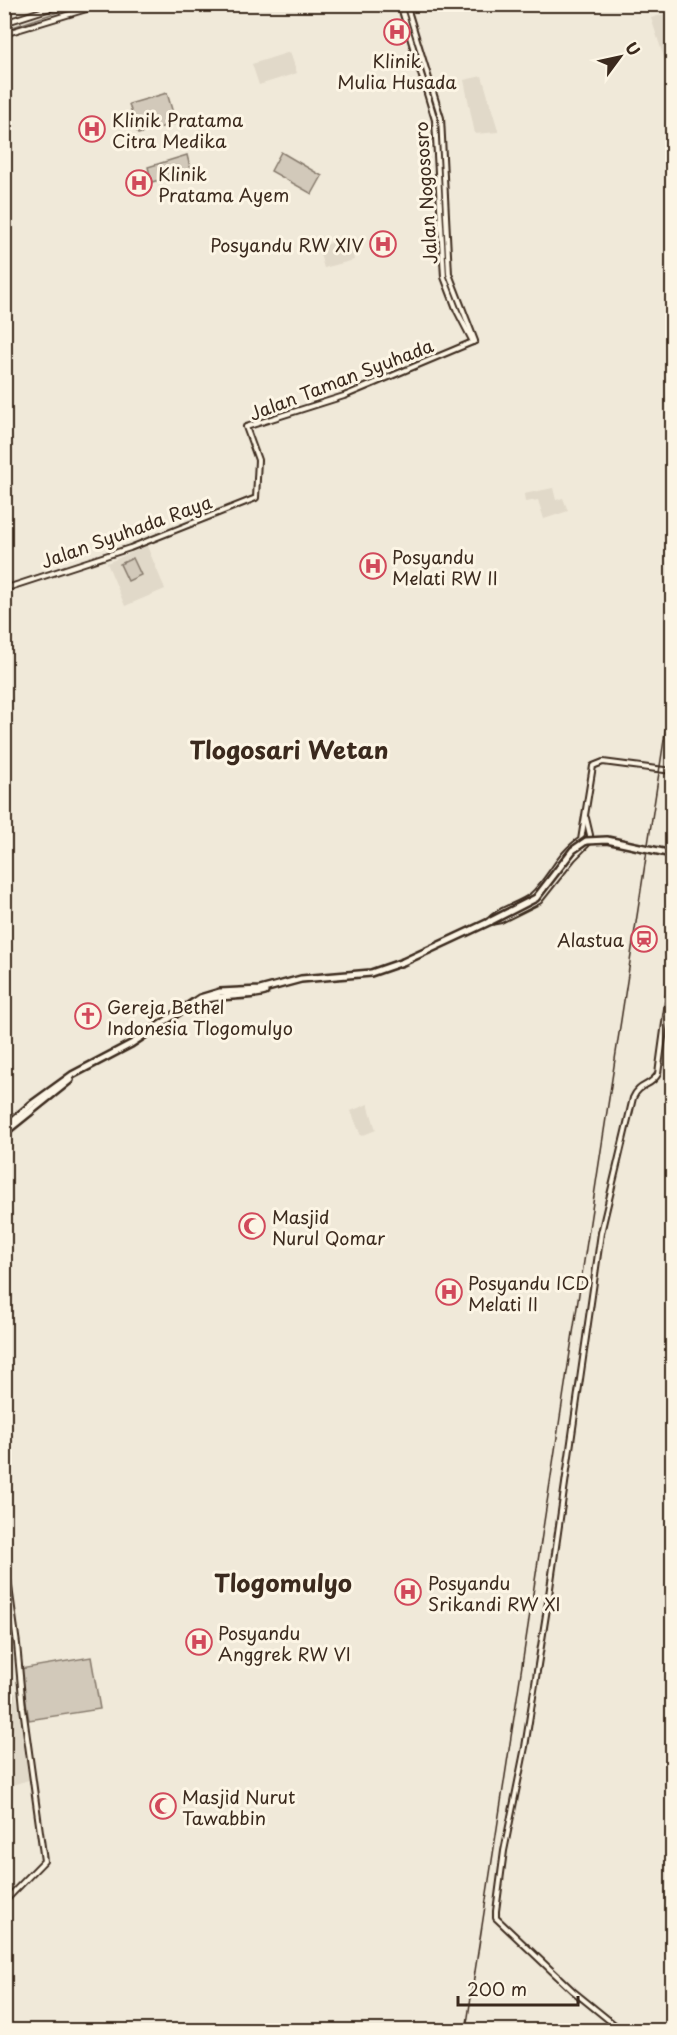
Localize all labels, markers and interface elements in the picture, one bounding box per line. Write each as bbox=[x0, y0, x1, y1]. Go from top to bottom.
hospital icon: Klinik Mulia Husada bbox=[382, 17, 412, 47]
north arrow bbox=[590, 27, 650, 87]
text: U bbox=[620, 37, 647, 60]
place label: Klinik Mulia Husada bbox=[337, 47, 457, 95]
place label: Klinik Pratama Citra Medika bbox=[112, 106, 244, 154]
hospital icon: Klinik Pratama Citra Medika bbox=[77, 114, 107, 144]
street label: Jalan Nogososro bbox=[407, 121, 443, 265]
place label: Klinik Pratama Ayem bbox=[158, 160, 289, 208]
hospital icon: Klinik Pratama Ayem bbox=[124, 168, 154, 198]
hospital icon: Posyandu RW XIV bbox=[368, 229, 398, 259]
place label: Posyandu RW XIV bbox=[210, 231, 365, 258]
street label: Jalan Taman Syuhada bbox=[245, 331, 438, 427]
street label: Jalan Syuhada Raya bbox=[37, 487, 215, 574]
place label: Posyandu Melati RW II bbox=[392, 543, 498, 591]
hospital icon: Posyandu Melati RW II bbox=[358, 551, 388, 581]
district label: Tlogosari Wetan bbox=[189, 731, 389, 767]
station icon: Alastua bbox=[629, 924, 659, 954]
place label: Alastua bbox=[557, 926, 625, 953]
place label: Gereja Bethel Indonesia Tlogomulyo bbox=[107, 993, 293, 1041]
church icon: Gereja Bethel Indonesia Tlogomulyo bbox=[73, 1001, 103, 1031]
place label: Masjid Nurul Qomar bbox=[272, 1203, 386, 1251]
mosque icon: Masjid Nurul Qomar bbox=[237, 1211, 267, 1241]
place label: Posyandu ICD Melati II bbox=[468, 1269, 590, 1317]
hospital icon: Posyandu ICD Melati II bbox=[434, 1277, 464, 1307]
district label: Tlogomulyo bbox=[214, 1564, 352, 1600]
place label: Posyandu Srikandi RW XI bbox=[428, 1569, 561, 1617]
hospital icon: Posyandu Srikandi RW XI bbox=[393, 1577, 423, 1607]
place label: Posyandu Anggrek RW VI bbox=[218, 1619, 351, 1667]
hospital icon: Posyandu Anggrek RW VI bbox=[184, 1627, 214, 1657]
place label: Masjid Nurut Tawabbin bbox=[182, 1783, 295, 1831]
mosque icon: Masjid Nurut Tawabbin bbox=[148, 1791, 178, 1821]
scale bar bbox=[458, 1969, 578, 2007]
text: 200 m bbox=[467, 1975, 527, 2002]

